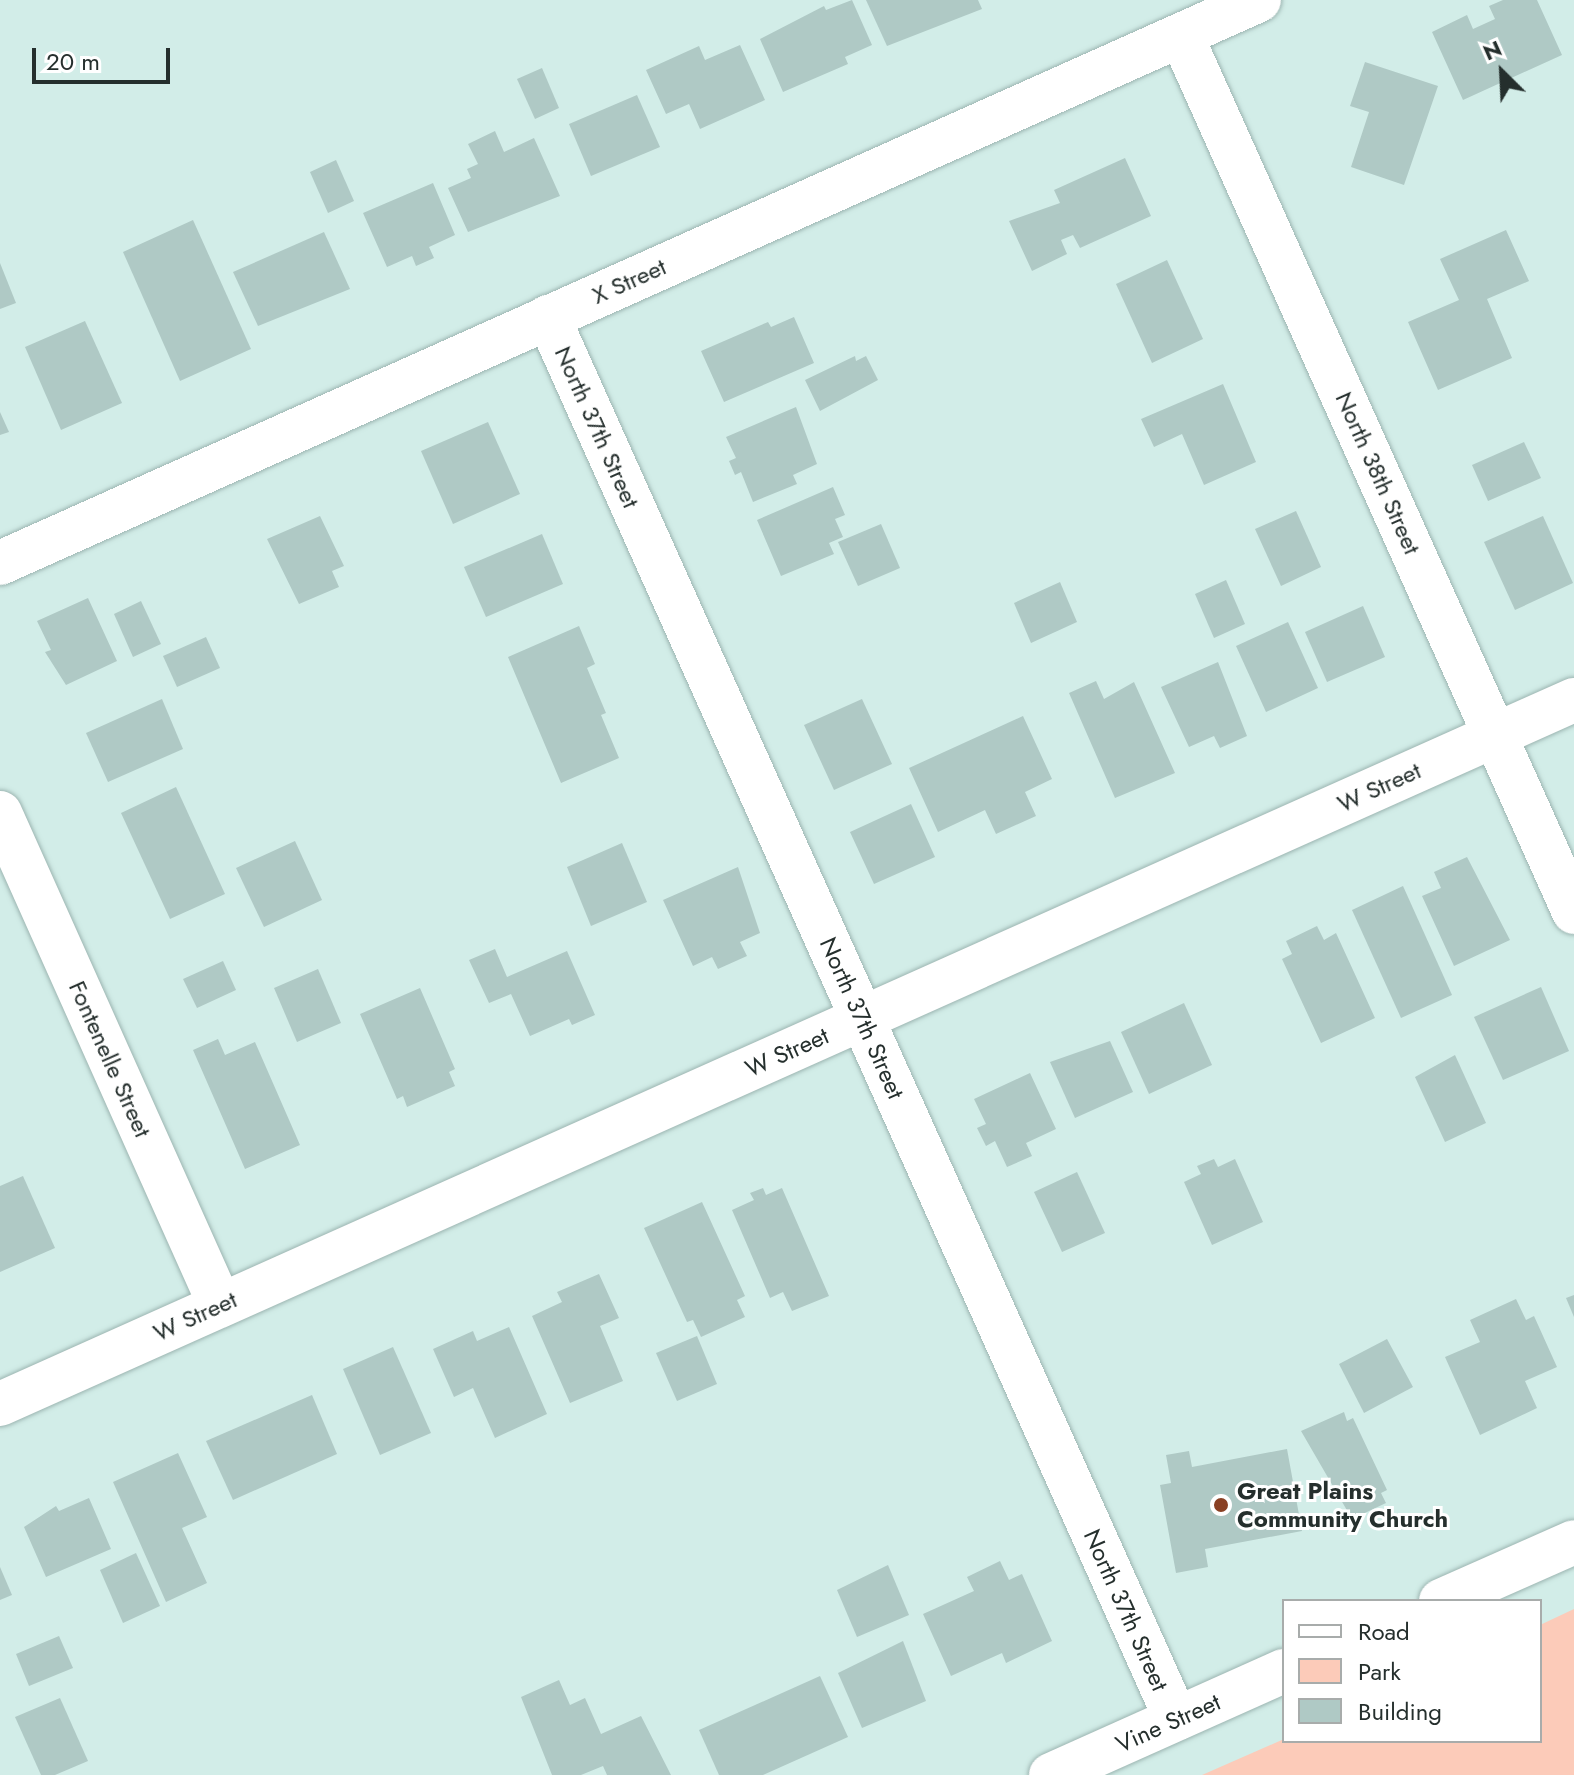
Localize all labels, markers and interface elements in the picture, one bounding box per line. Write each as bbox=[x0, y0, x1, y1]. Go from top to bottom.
scale bar bbox=[36, 32, 174, 82]
north arrow bbox=[1462, 32, 1542, 112]
text: N bbox=[1478, 32, 1507, 68]
text: 20 m bbox=[46, 44, 100, 79]
street label: X Street bbox=[588, 252, 670, 310]
street label: North 37th Street bbox=[549, 342, 645, 512]
street label: North 38th Street bbox=[1329, 387, 1427, 559]
street label: W Street bbox=[1333, 756, 1425, 818]
street label: North 37th Street bbox=[814, 933, 910, 1103]
street label: Fontenelle Street bbox=[63, 976, 157, 1142]
street label: W Street bbox=[741, 1021, 833, 1083]
street label: W Street bbox=[149, 1285, 241, 1347]
place label: Great Plains Community Church bbox=[1237, 1477, 1448, 1533]
marker: Great Plains Community Church bbox=[1212, 1496, 1230, 1514]
street label: North 37th Street bbox=[1078, 1525, 1174, 1695]
legend bbox=[1282, 1599, 1542, 1743]
text: Road bbox=[1358, 1614, 1410, 1649]
text: Park bbox=[1358, 1654, 1401, 1689]
street label: Vine Street bbox=[1111, 1687, 1225, 1759]
text: Building bbox=[1358, 1694, 1442, 1729]

